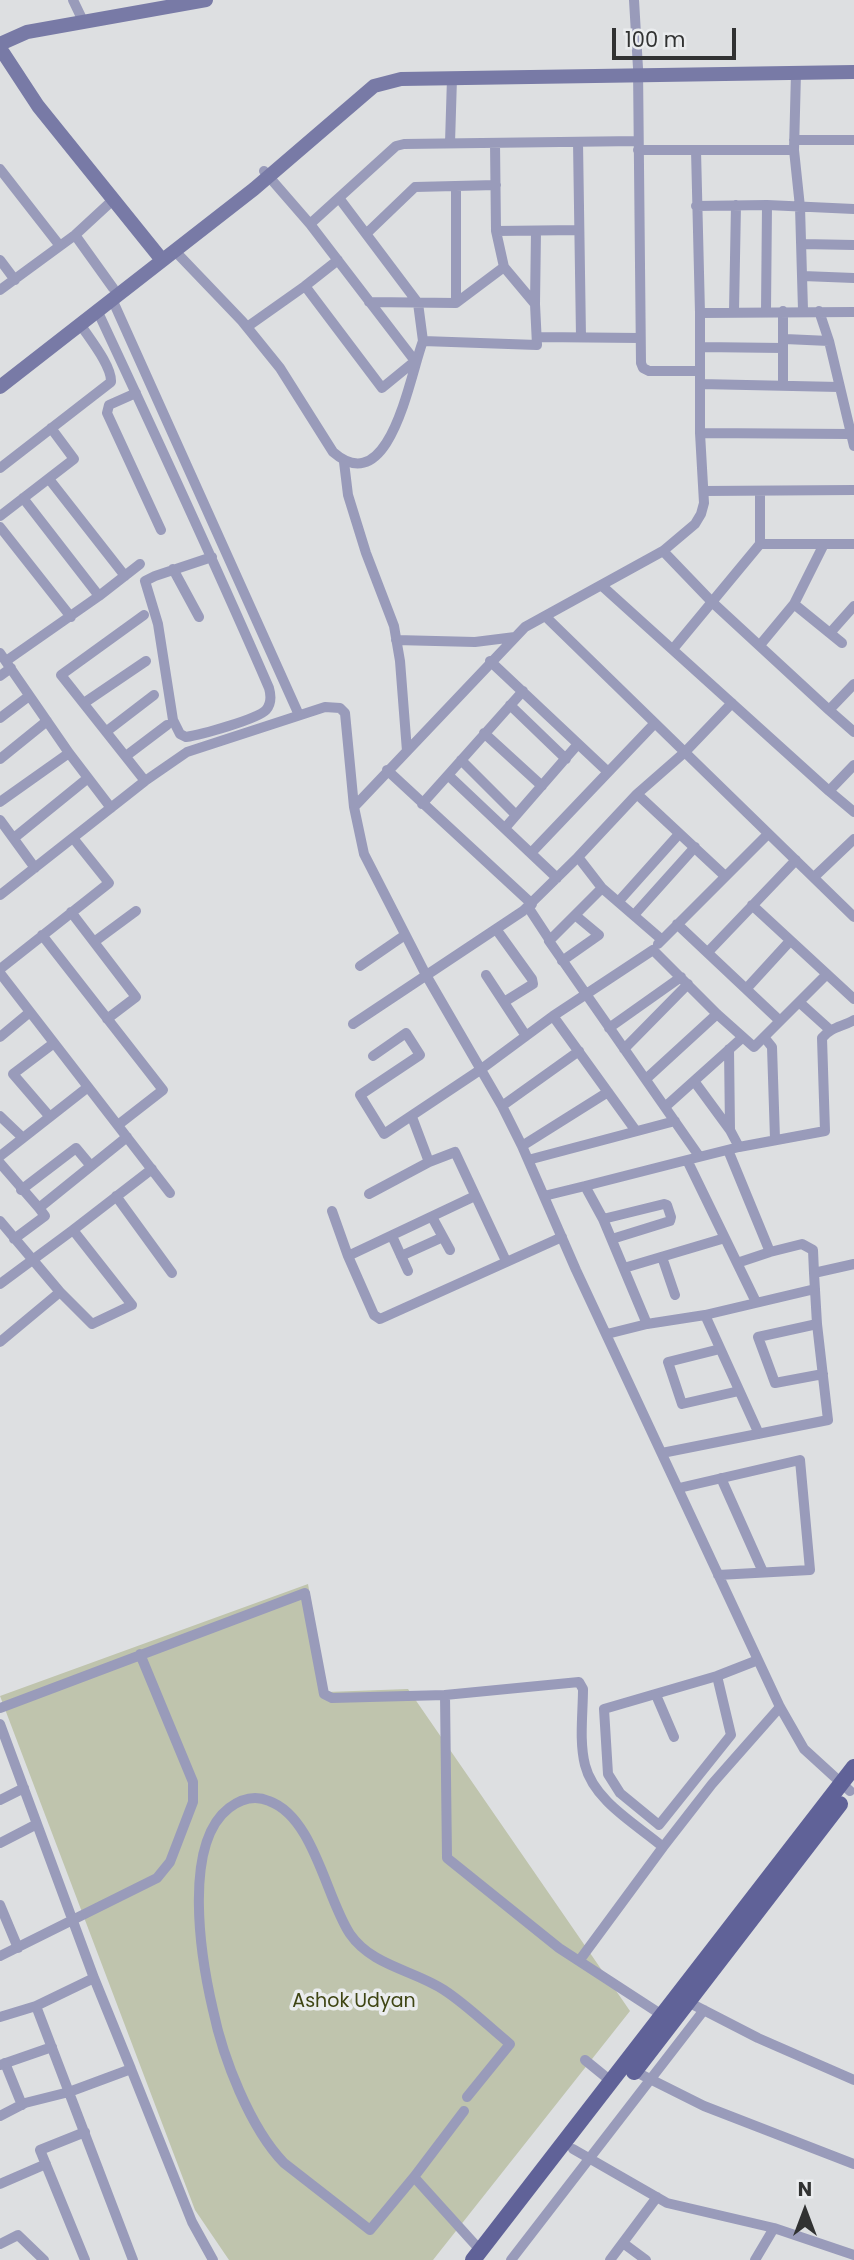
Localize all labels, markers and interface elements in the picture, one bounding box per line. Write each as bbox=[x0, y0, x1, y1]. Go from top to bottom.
scale bar bbox=[616, 14, 740, 58]
text: 100 m bbox=[625, 25, 685, 54]
park label: Ashok Udyan bbox=[292, 1991, 416, 2013]
north arrow bbox=[770, 2176, 840, 2246]
text: N bbox=[798, 2176, 812, 2203]

